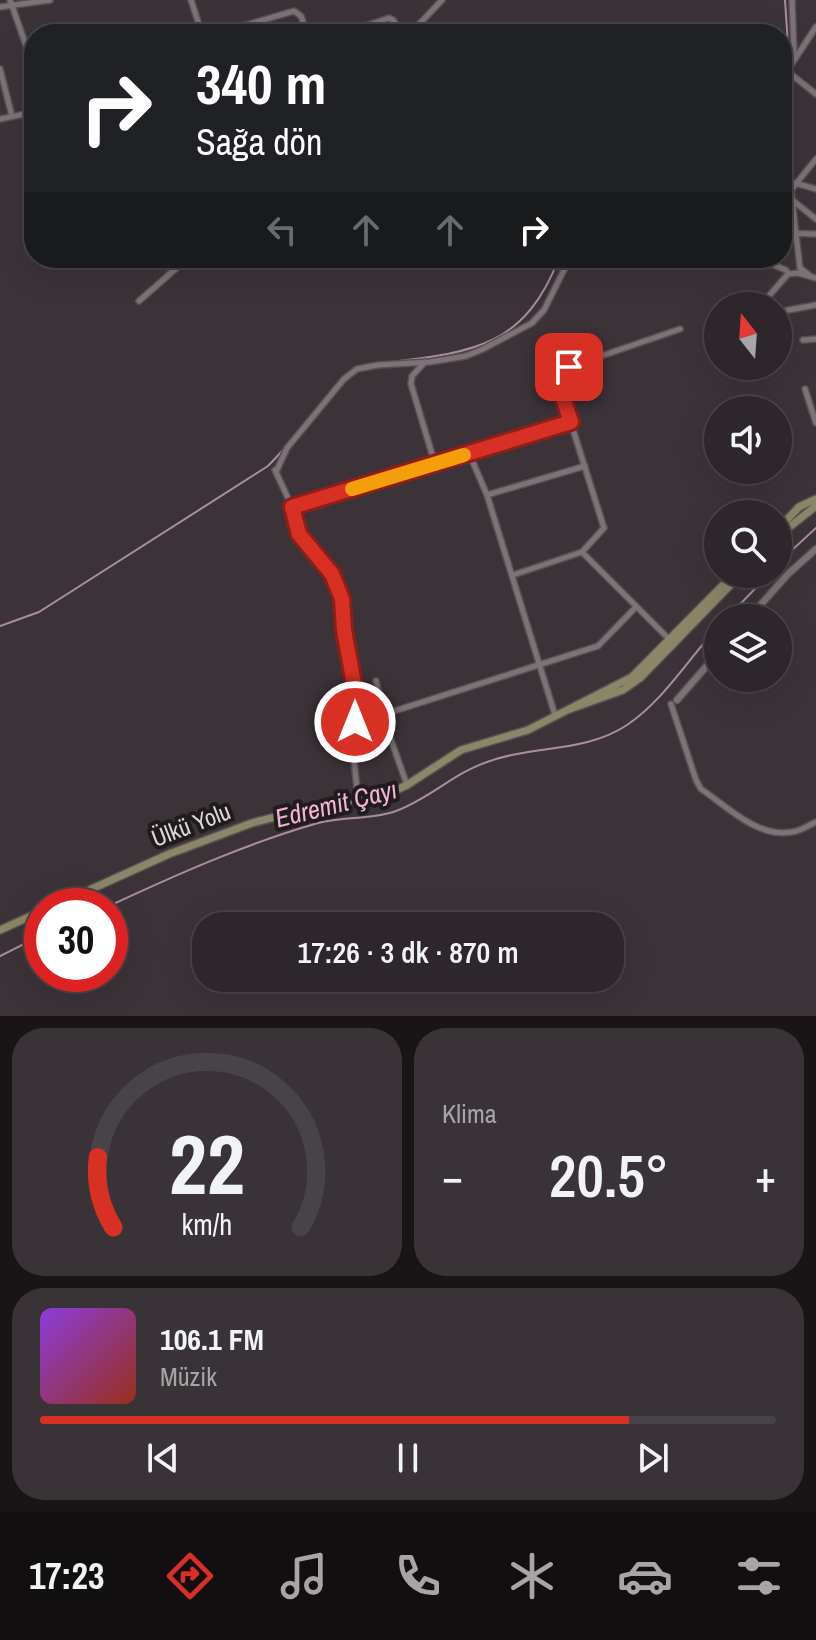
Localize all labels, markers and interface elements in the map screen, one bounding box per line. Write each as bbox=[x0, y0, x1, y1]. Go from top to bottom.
text: 340 m bbox=[196, 46, 326, 121]
icon: right bbox=[64, 56, 168, 160]
text: Sağa dön bbox=[196, 118, 322, 166]
icon: left bbox=[260, 208, 304, 252]
icon: ahead bbox=[344, 208, 388, 252]
icon: ahead bbox=[428, 208, 472, 252]
icon: right bbox=[512, 208, 556, 252]
north arrow bbox=[704, 292, 792, 380]
map controls bbox=[704, 292, 792, 692]
pin bbox=[535, 333, 603, 401]
icon: arrive bbox=[547, 345, 591, 389]
button: sound bbox=[704, 396, 792, 484]
button: search bbox=[704, 500, 792, 588]
button: layers bbox=[704, 604, 792, 692]
position arrow bbox=[313, 680, 397, 764]
water label: Edremit Çayı bbox=[271, 771, 401, 836]
street label: Ülkü Yolu bbox=[146, 794, 235, 854]
speed limit sign: 30 bbox=[24, 888, 128, 992]
text: 17:26 · 3 dk · 870 m bbox=[297, 932, 519, 972]
text: Klima bbox=[442, 1096, 497, 1131]
text: 22 bbox=[169, 1108, 245, 1220]
text: 20.5° bbox=[549, 1135, 669, 1216]
text: − bbox=[442, 1146, 463, 1206]
text: + bbox=[755, 1146, 776, 1206]
text: km/h bbox=[182, 1205, 232, 1244]
text: 106.1 FM bbox=[160, 1319, 264, 1359]
text: Müzik bbox=[160, 1359, 217, 1394]
icon: previous bbox=[141, 1436, 185, 1480]
icon: pause bbox=[386, 1436, 430, 1480]
icon: next bbox=[631, 1436, 675, 1480]
icon: directions bbox=[162, 1548, 218, 1604]
icon: music bbox=[276, 1548, 332, 1604]
icon: phone bbox=[390, 1548, 446, 1604]
icon: climate bbox=[504, 1548, 560, 1604]
icon: car bbox=[617, 1548, 673, 1604]
icon: filters bbox=[731, 1548, 787, 1604]
text: 17:23 bbox=[29, 1552, 104, 1600]

